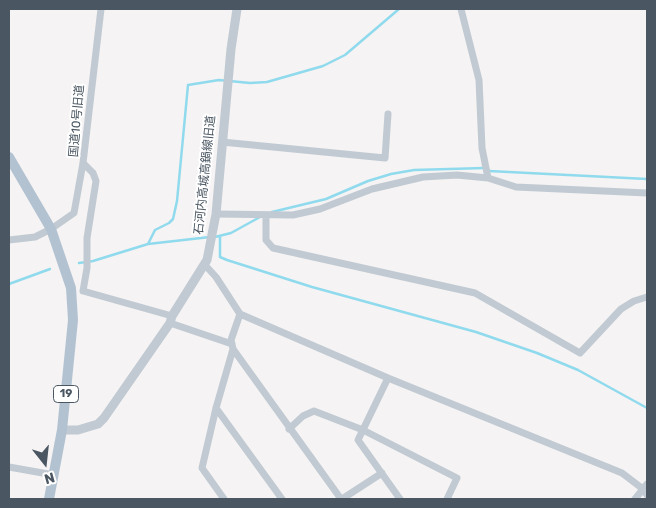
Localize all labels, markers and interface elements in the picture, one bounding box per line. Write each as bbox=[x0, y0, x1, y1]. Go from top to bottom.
street label: 国道10号旧道 bbox=[67, 84, 87, 158]
street label: 石河内高城高鍋線旧道 bbox=[192, 115, 218, 235]
road number: 19 bbox=[54, 386, 78, 402]
north arrow bbox=[20, 438, 70, 488]
text: N bbox=[42, 468, 56, 487]

